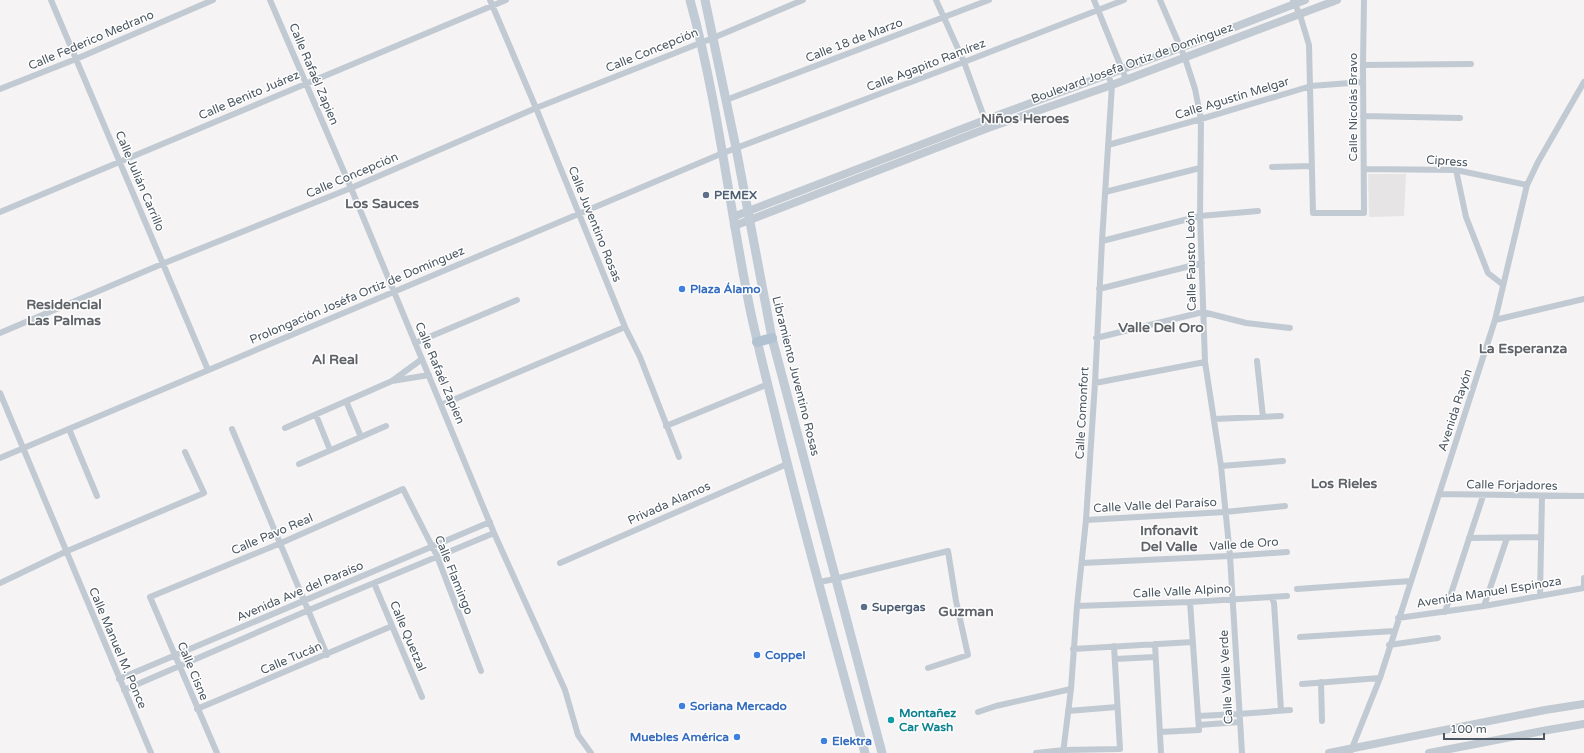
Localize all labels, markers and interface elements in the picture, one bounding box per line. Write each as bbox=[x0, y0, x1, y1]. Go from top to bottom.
street label: Calle Federico Medrano bbox=[26, 7, 156, 73]
street label: Calle 18 de Marzo bbox=[803, 15, 905, 65]
street label: Boulevard Josefa Ortiz de Domínguez bbox=[1029, 20, 1235, 106]
street label: Calle Rafaél Zapien bbox=[286, 21, 342, 127]
street label: Calle Concepción bbox=[604, 25, 700, 75]
street label: Calle Agapito Ramírez bbox=[865, 36, 987, 94]
street label: Calle Nicolás Bravo bbox=[1346, 53, 1360, 161]
street label: Calle Benito Juárez bbox=[197, 67, 301, 123]
street label: Calle Agustín Melgar bbox=[1173, 74, 1291, 122]
district label: Niños Heroes bbox=[981, 110, 1070, 127]
street label: Calle Julián Carrillo bbox=[113, 129, 167, 233]
street label: Calle Concepción bbox=[304, 149, 400, 201]
street label: Cipress bbox=[1426, 153, 1468, 169]
street label: Calle Juventino Rosas bbox=[565, 164, 625, 284]
place label: PEMEX bbox=[714, 188, 757, 202]
marker: PEMEX bbox=[701, 190, 711, 200]
district label: Los Sauces bbox=[345, 195, 419, 212]
street label: Calle Fausto León bbox=[1183, 211, 1199, 311]
street label: Prolongación Joséfa Ortiz de Domínguez bbox=[248, 243, 466, 347]
place label: Plaza Álamo bbox=[690, 282, 761, 296]
marker: Plaza Álamo bbox=[677, 284, 687, 294]
street label: Libramiento Juventino Rosas bbox=[769, 295, 823, 458]
district label: Residencial Las Palmas bbox=[26, 296, 102, 329]
district label: Valle Del Oro bbox=[1118, 319, 1204, 336]
street label: Calle Rafaél Zapien bbox=[412, 320, 468, 426]
district label: La Esperanza bbox=[1479, 340, 1567, 357]
district label: Al Real bbox=[312, 351, 358, 368]
street label: Calle Comonfort bbox=[1073, 366, 1091, 460]
street label: Avenida Rayón bbox=[1435, 367, 1475, 453]
district label: Los Rieles bbox=[1311, 475, 1377, 492]
street label: Calle Forjadores bbox=[1466, 477, 1558, 493]
street label: Privada Alamos bbox=[626, 478, 713, 527]
street label: Calle Valle del Paraíso bbox=[1093, 495, 1217, 515]
street label: Calle Pavo Real bbox=[229, 511, 315, 557]
district label: Infonavit Del Valle bbox=[1140, 522, 1199, 555]
street label: Calle Flamingo bbox=[432, 533, 476, 617]
street label: Valle de Oro bbox=[1209, 535, 1279, 553]
street label: Avenida Ave del Paraíso bbox=[234, 558, 366, 624]
street label: Avenida Manuel Espinoza bbox=[1416, 574, 1562, 610]
street label: Calle Valle Alpino bbox=[1133, 581, 1231, 601]
street label: Calle Manuel M. Ponce bbox=[86, 585, 150, 711]
street label: Calle Quetzal bbox=[387, 599, 429, 673]
place label: Supergas bbox=[872, 600, 926, 615]
marker: Supergas bbox=[859, 602, 869, 612]
district label: Guzman bbox=[938, 603, 994, 620]
street label: Calle Valle Verde bbox=[1217, 629, 1235, 725]
street label: Calle Tucán bbox=[258, 639, 324, 677]
street label: Calle Cisne bbox=[174, 640, 212, 703]
place label: Coppel bbox=[765, 648, 805, 663]
marker: Coppel bbox=[752, 650, 762, 660]
place label: Soriana Mercado bbox=[690, 699, 787, 713]
marker: Soriana Mercado bbox=[677, 701, 687, 711]
place label: Montañez Car Wash bbox=[899, 706, 956, 734]
marker: Montañez Car Wash bbox=[886, 715, 896, 725]
scale bar bbox=[1444, 715, 1544, 741]
text: 100 m bbox=[1450, 722, 1487, 736]
place label: Muebles América bbox=[630, 730, 729, 744]
marker: Muebles América bbox=[732, 732, 742, 742]
place label: Elektra bbox=[832, 734, 872, 748]
marker: Elektra bbox=[819, 736, 829, 746]

